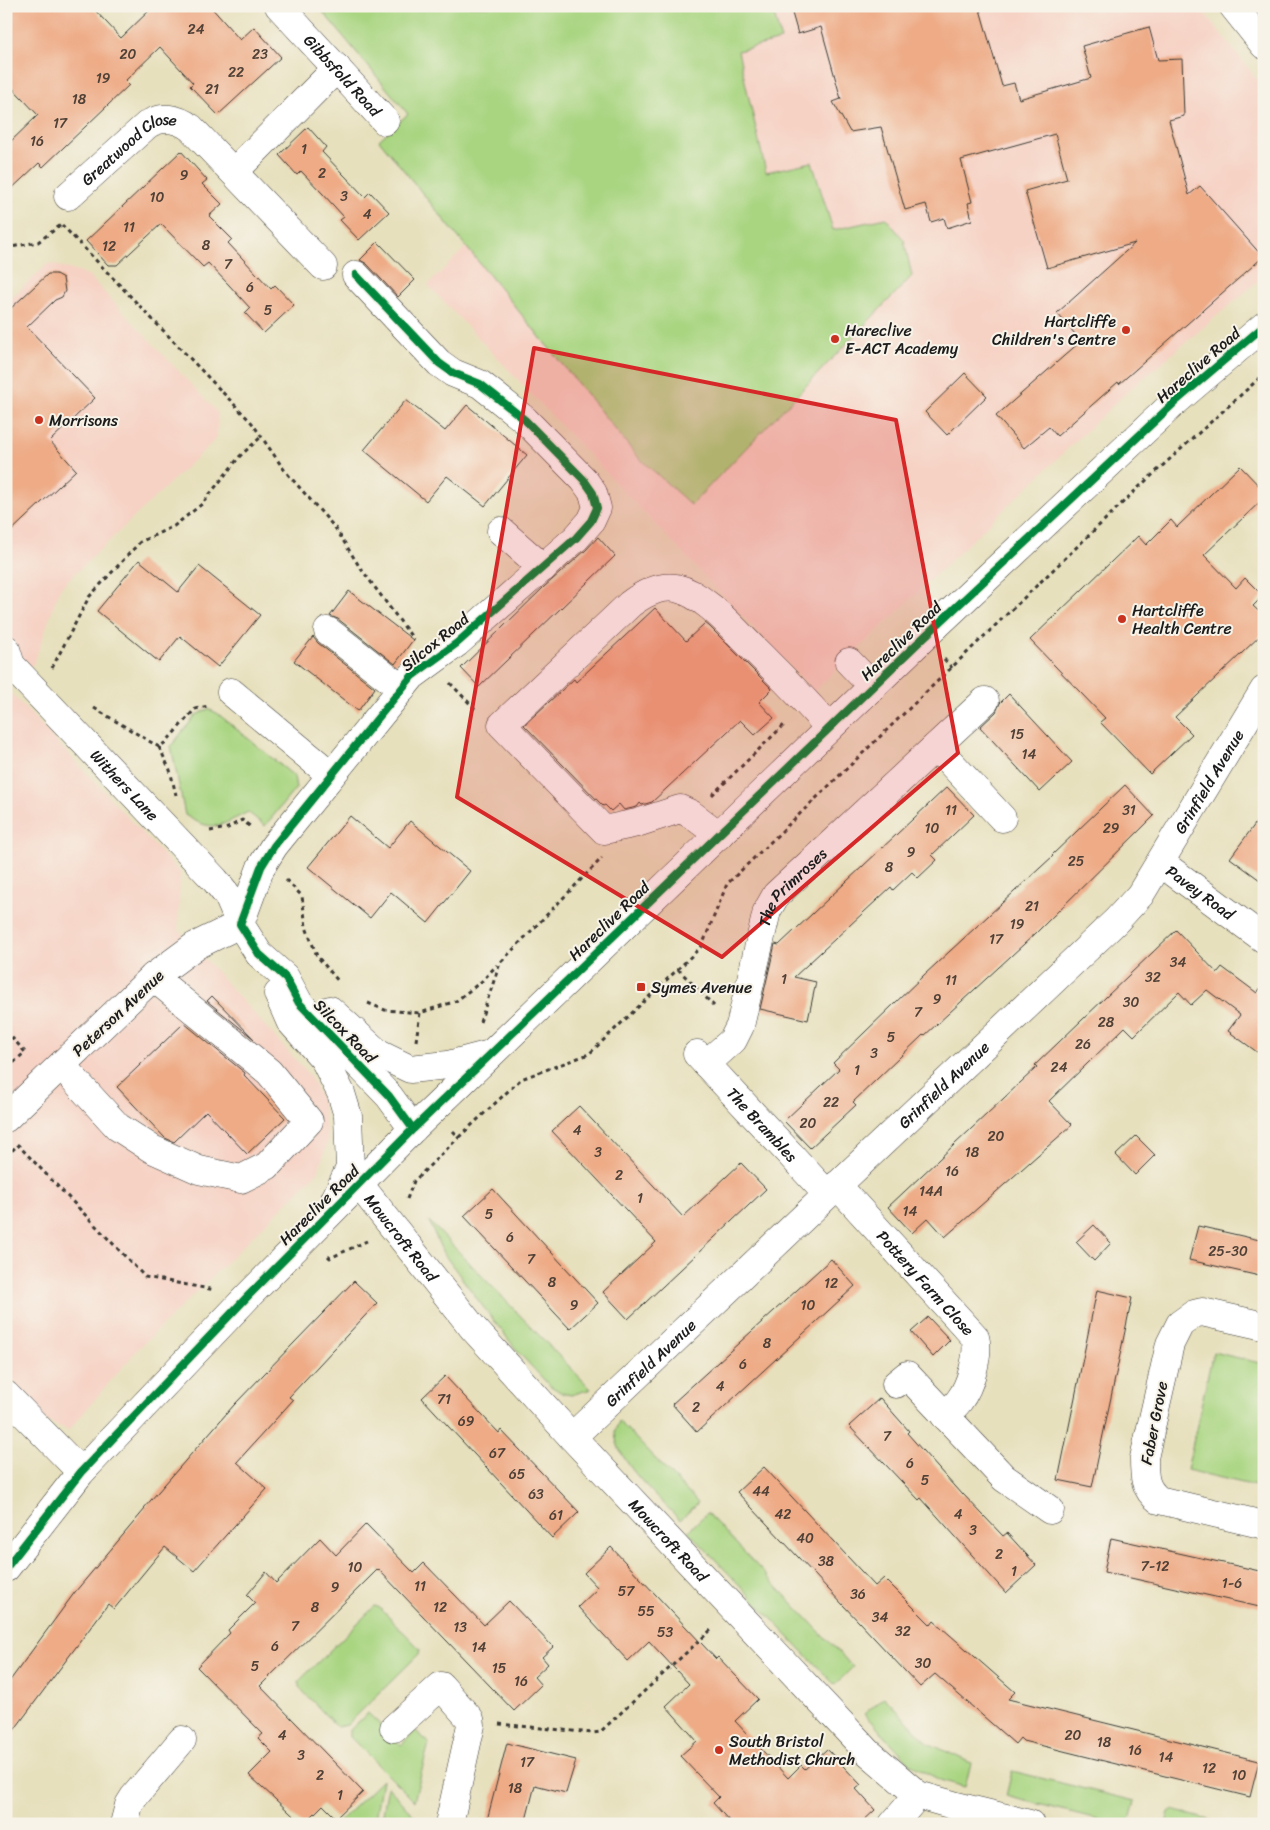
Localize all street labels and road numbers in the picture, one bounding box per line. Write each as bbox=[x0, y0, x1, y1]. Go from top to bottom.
street label: Gibbsfold Road bbox=[297, 27, 390, 125]
street label: Greatwood Close bbox=[74, 104, 180, 193]
street label: Hareclive Road bbox=[1149, 319, 1248, 410]
street label: Hareclive Road bbox=[853, 593, 950, 688]
street label: Silcox Road bbox=[394, 604, 477, 679]
street label: Grinfield Avenue bbox=[1166, 723, 1252, 839]
street label: Withers Lane bbox=[83, 742, 167, 828]
street label: The Primroses bbox=[749, 840, 834, 929]
street label: Pavey Road bbox=[1160, 857, 1243, 928]
street label: Hareclive Road bbox=[561, 873, 658, 968]
street label: Peterson Avenue bbox=[65, 962, 171, 1064]
street label: Silcox Road bbox=[306, 992, 385, 1072]
street label: Grinfield Avenue bbox=[891, 1034, 996, 1136]
street label: The Brambles bbox=[720, 1080, 805, 1169]
street label: Hareclive Road bbox=[272, 1156, 368, 1252]
street label: Mowcroft Road bbox=[357, 1186, 447, 1289]
street label: Pottery Farm Close bbox=[869, 1223, 982, 1343]
street label: Grinfield Avenue bbox=[598, 1312, 703, 1414]
street label: Faber Grove bbox=[1132, 1379, 1176, 1467]
street label: Mowcroft Road bbox=[621, 1491, 717, 1590]

